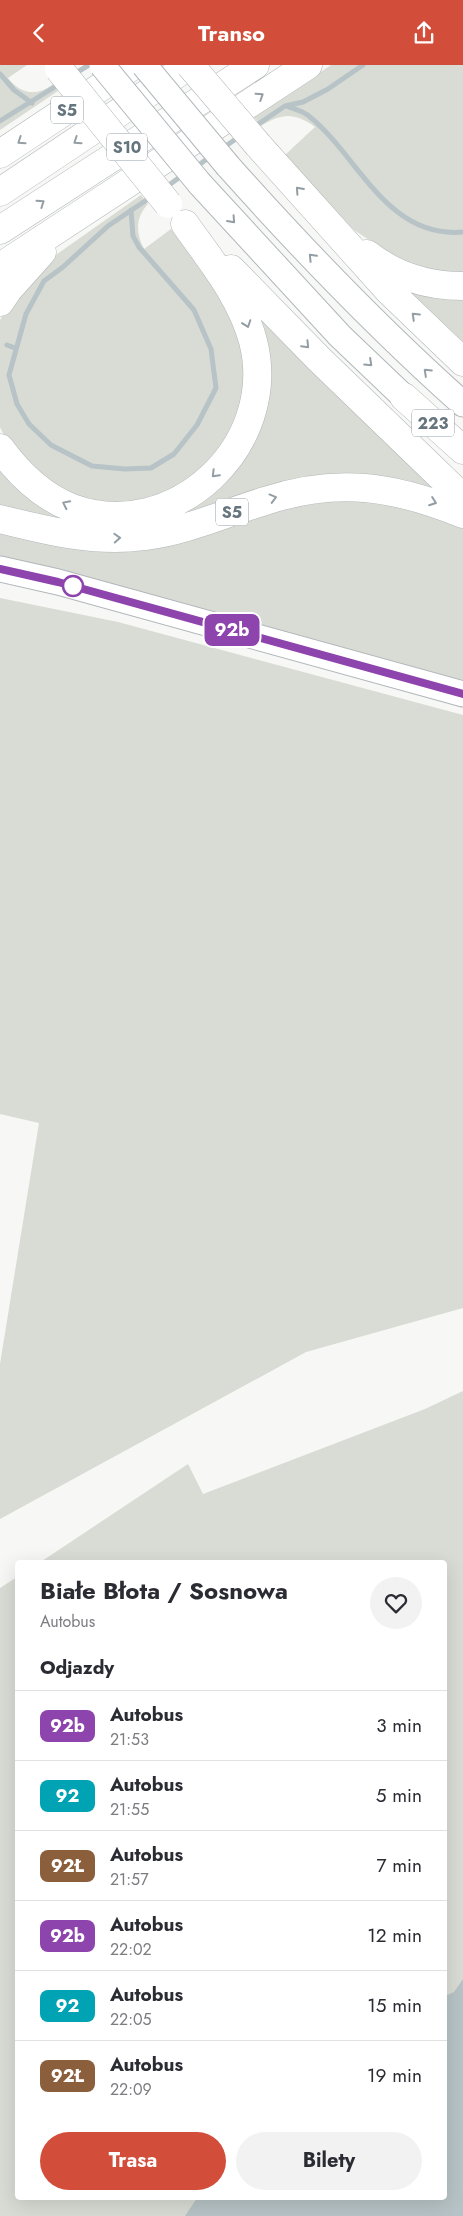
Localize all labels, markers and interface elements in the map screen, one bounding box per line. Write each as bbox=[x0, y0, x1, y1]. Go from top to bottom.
text: Transo bbox=[198, 17, 265, 49]
icon: back bbox=[25, 19, 53, 47]
icon: share bbox=[410, 19, 438, 47]
one-way arrow bbox=[255, 93, 264, 102]
road number: S5 bbox=[51, 97, 83, 123]
road number: S10 bbox=[107, 133, 147, 160]
one-way arrow bbox=[73, 134, 82, 144]
one-way arrow bbox=[17, 135, 26, 144]
one-way arrow bbox=[296, 187, 305, 196]
one-way arrow bbox=[35, 200, 44, 209]
one-way arrow bbox=[227, 215, 236, 224]
one-way arrow bbox=[308, 254, 317, 263]
one-way arrow bbox=[411, 313, 420, 322]
one-way arrow bbox=[241, 319, 251, 328]
one-way arrow bbox=[300, 339, 309, 348]
one-way arrow bbox=[363, 357, 372, 366]
one-way arrow bbox=[423, 369, 432, 378]
road number: 223 bbox=[412, 409, 454, 437]
one-way arrow bbox=[212, 468, 221, 477]
one-way arrow bbox=[269, 494, 277, 504]
one-way arrow bbox=[428, 496, 436, 506]
road number: S5 bbox=[216, 499, 248, 526]
one-way arrow bbox=[62, 500, 71, 510]
one-way arrow bbox=[113, 532, 121, 543]
unlabelled marker bbox=[62, 575, 84, 597]
line badge: 92b bbox=[203, 614, 261, 646]
text: 92b bbox=[215, 617, 249, 643]
text: Białe Błota / Sosnowa bbox=[40, 1573, 288, 1608]
button: heart bbox=[370, 1577, 422, 1629]
text: Autobus bbox=[40, 1610, 95, 1633]
text: Odjazdy bbox=[40, 1654, 114, 1681]
text: Autobus bbox=[110, 1701, 183, 1728]
text: 3 min bbox=[376, 1712, 422, 1739]
text: 92b bbox=[50, 1713, 85, 1739]
text: 21:53 bbox=[110, 1728, 149, 1751]
text: Autobus bbox=[110, 1771, 183, 1798]
text: 5 min bbox=[376, 1782, 422, 1809]
text: 92 bbox=[56, 1783, 79, 1809]
text: 21:55 bbox=[110, 1798, 149, 1821]
text: Autobus bbox=[110, 1841, 183, 1868]
text: 7 min bbox=[377, 1852, 422, 1879]
text: 92Ł bbox=[51, 1853, 84, 1879]
text: 21:57 bbox=[110, 1868, 149, 1891]
text: Autobus bbox=[110, 1911, 183, 1938]
text: 12 min bbox=[367, 1922, 422, 1949]
text: 92b bbox=[50, 1923, 85, 1949]
text: 22:02 bbox=[110, 1938, 152, 1961]
text: Autobus bbox=[110, 1981, 183, 2008]
text: 15 min bbox=[367, 1992, 422, 2019]
text: 92 bbox=[56, 1993, 79, 2019]
text: 22:05 bbox=[110, 2008, 152, 2031]
text: Autobus bbox=[110, 2051, 183, 2078]
text: 19 min bbox=[367, 2062, 422, 2089]
text: 92Ł bbox=[51, 2063, 84, 2089]
text: 22:09 bbox=[110, 2078, 152, 2101]
button: Trasa bbox=[40, 2132, 226, 2190]
button: Bilety bbox=[236, 2132, 422, 2190]

